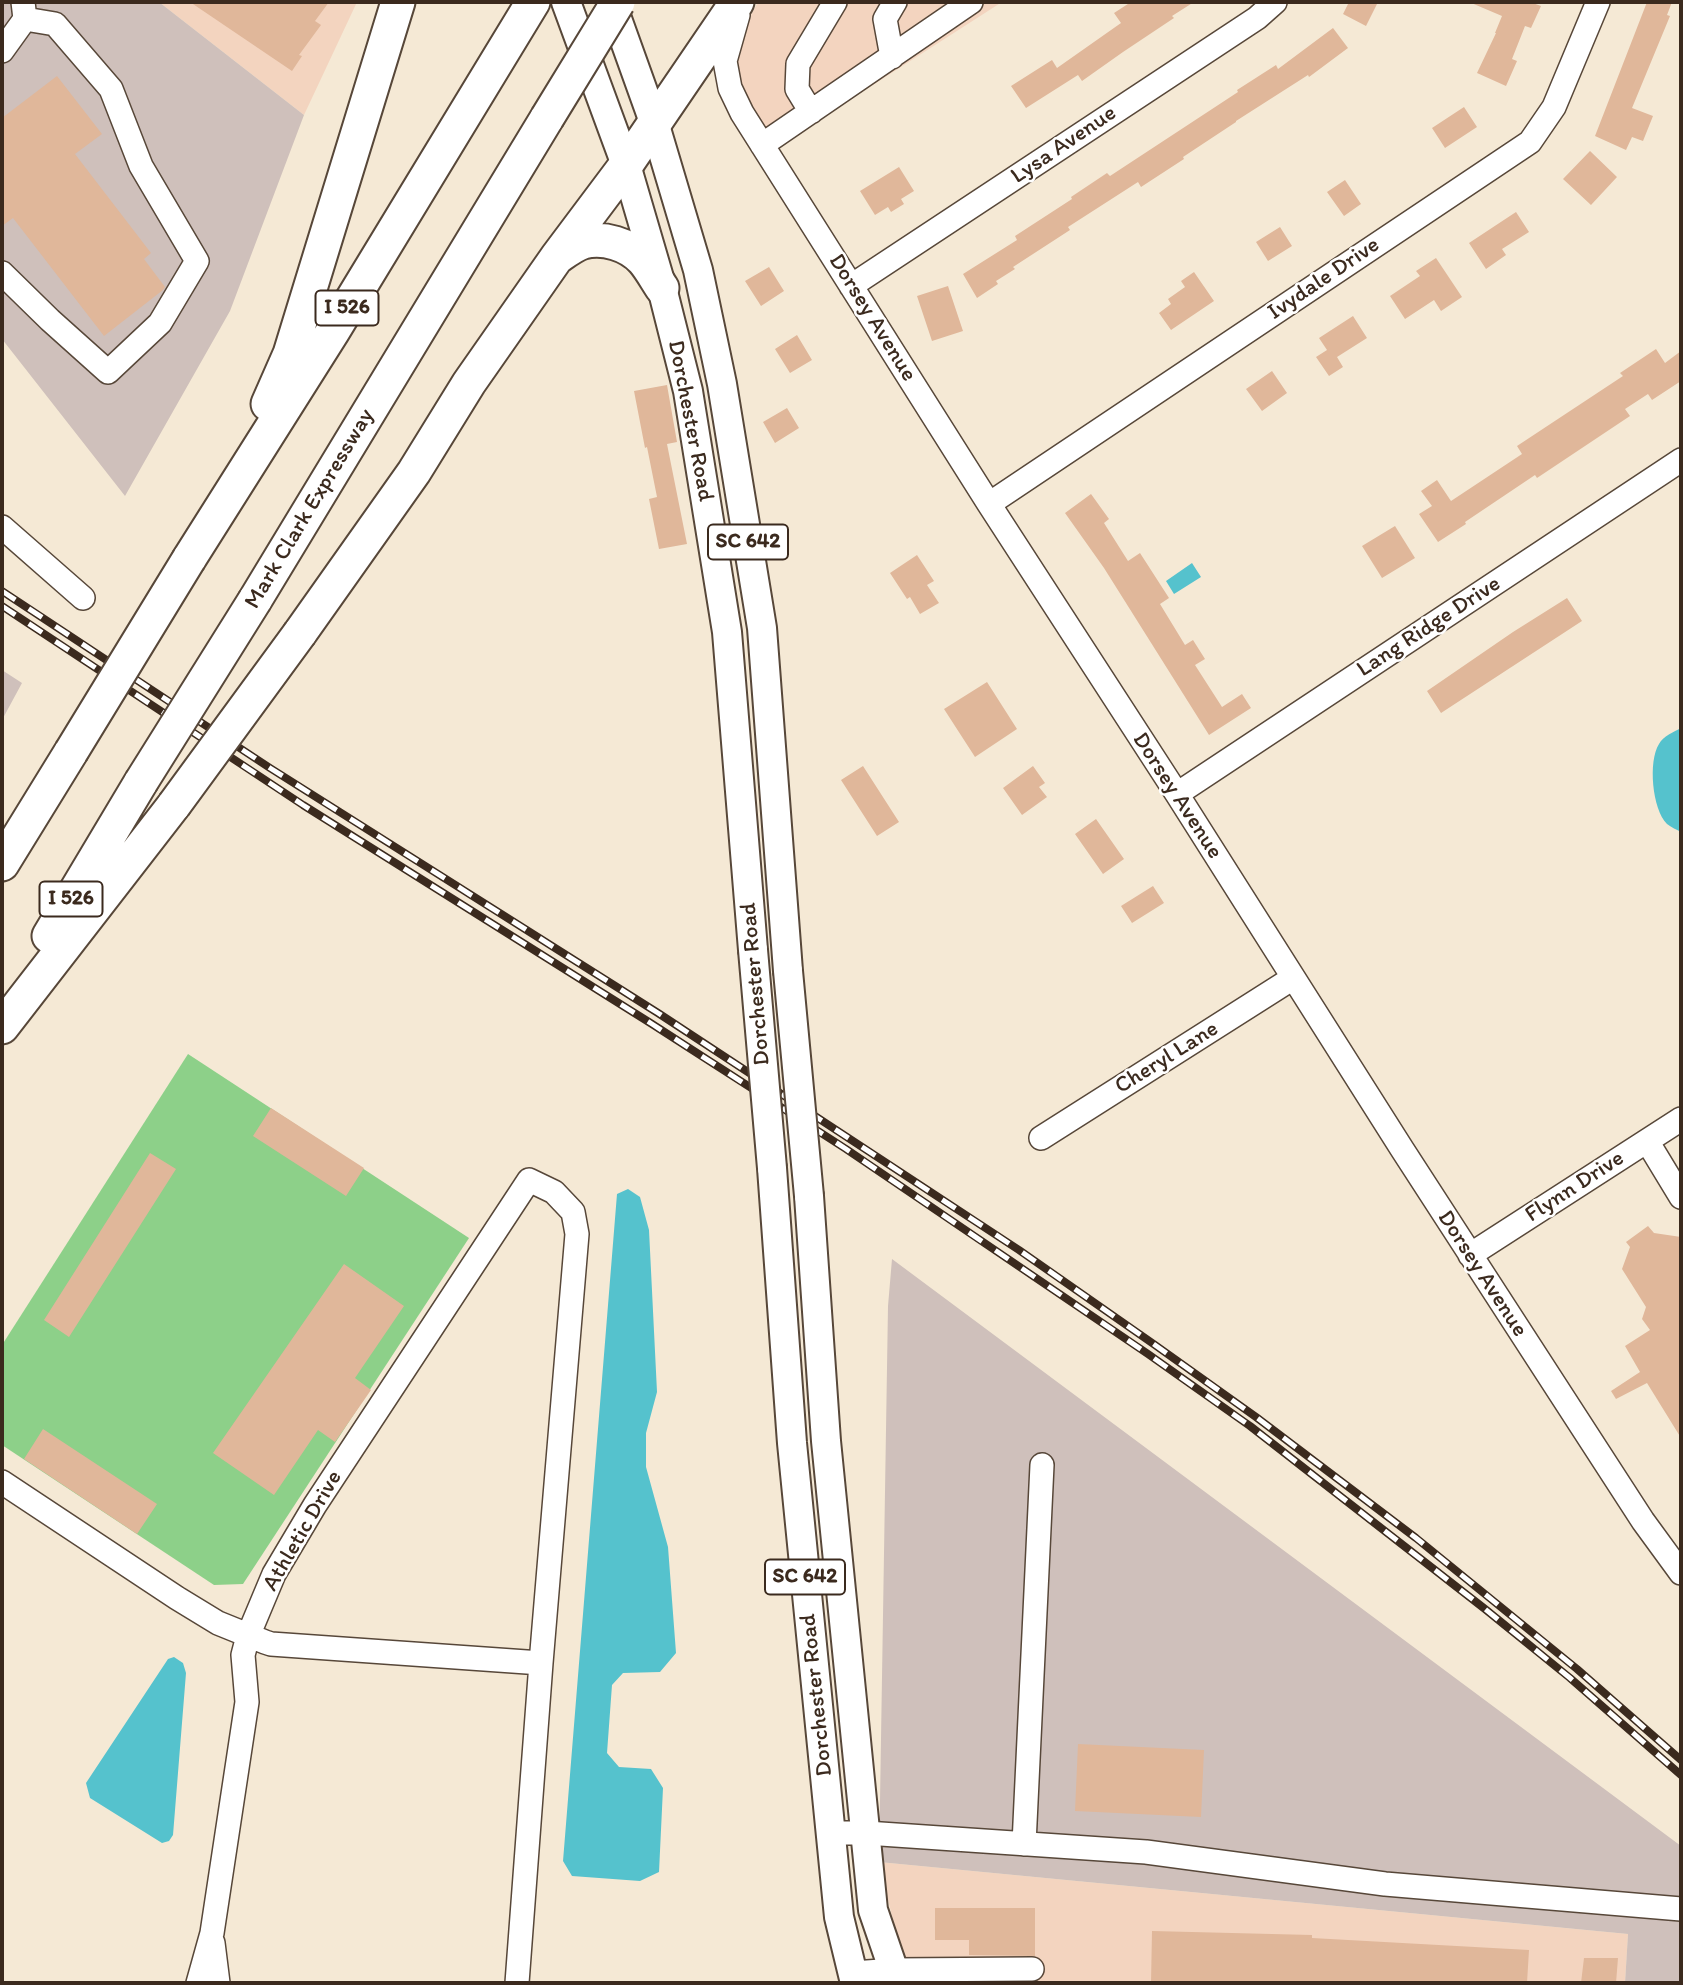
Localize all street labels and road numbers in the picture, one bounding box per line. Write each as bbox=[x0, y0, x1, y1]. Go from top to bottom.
street label: Lysa Avenue bbox=[1006, 100, 1122, 190]
street label: Ivydale Drive bbox=[1263, 232, 1385, 326]
street label: Dorsey Avenue bbox=[822, 249, 922, 387]
road number: I 526 bbox=[316, 290, 378, 326]
street label: Dorchester Road bbox=[661, 338, 719, 504]
street label: Mark Clark Expressway bbox=[239, 404, 381, 614]
road number: SC 642 bbox=[708, 524, 788, 560]
street label: Lang Ridge Drive bbox=[1352, 570, 1506, 684]
street label: Dorsey Avenue bbox=[1126, 728, 1228, 864]
road number: I 526 bbox=[40, 881, 102, 916]
street label: Dorchester Road bbox=[735, 901, 777, 1067]
street label: Cheryl Lane bbox=[1110, 1015, 1224, 1101]
street label: Flynn Drive bbox=[1520, 1145, 1630, 1229]
street label: Dorsey Avenue bbox=[1431, 1206, 1533, 1342]
street label: Athletic Drive bbox=[257, 1466, 349, 1596]
road number: SC 642 bbox=[765, 1560, 845, 1594]
street label: Dorchester Road bbox=[795, 1612, 839, 1778]

